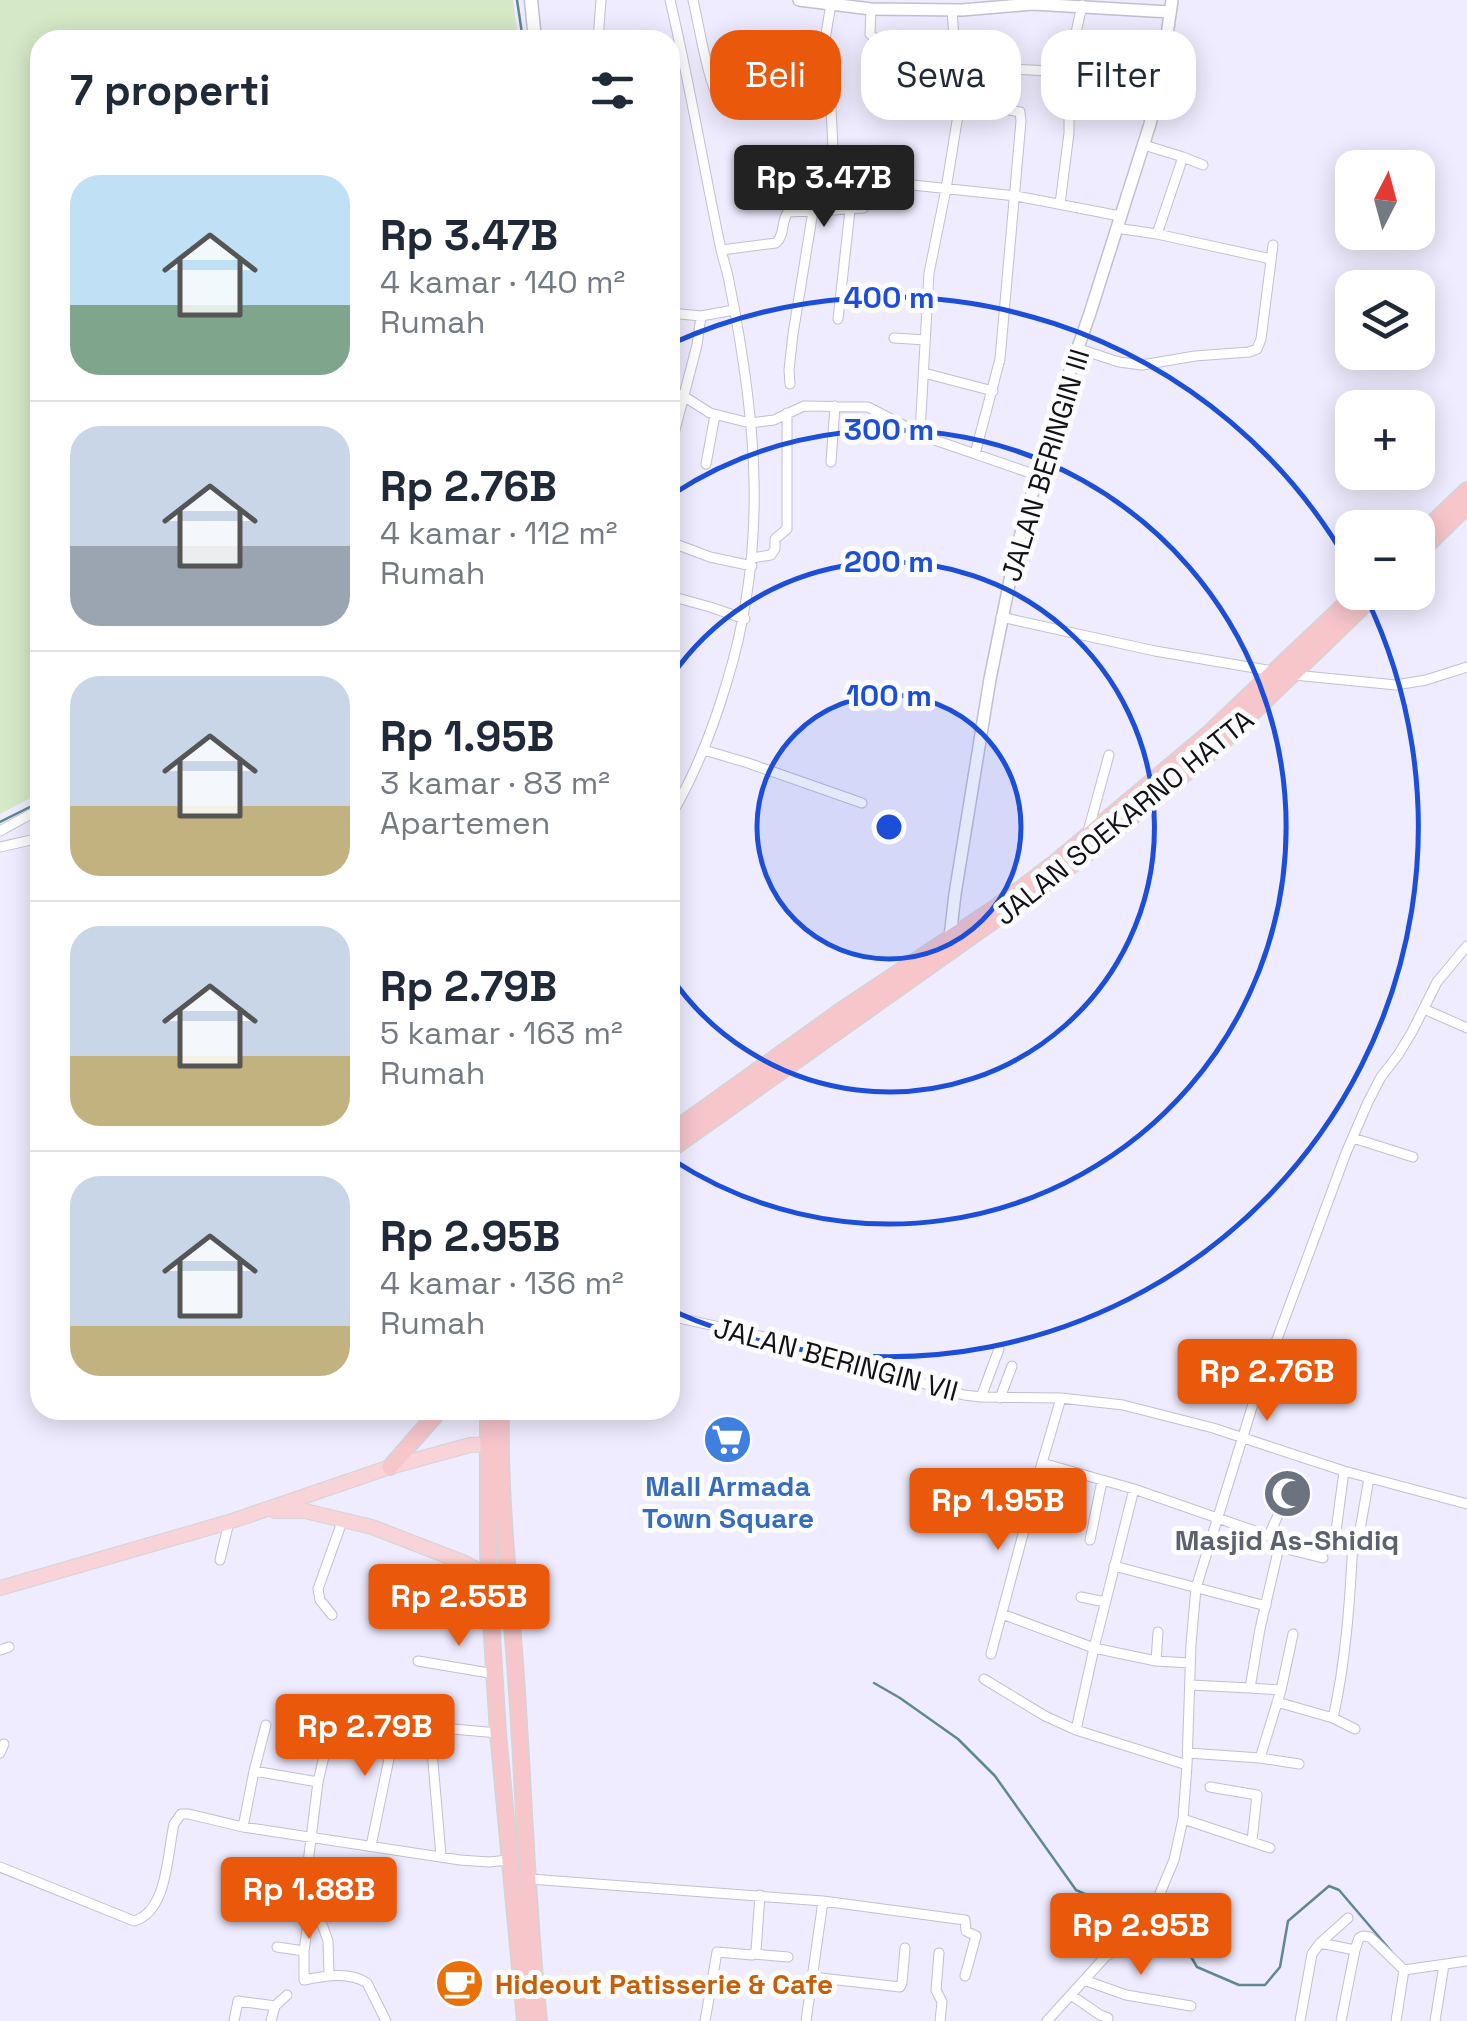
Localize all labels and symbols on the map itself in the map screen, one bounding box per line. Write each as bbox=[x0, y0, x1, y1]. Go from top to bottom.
pin: Rp 3.47B bbox=[721, 145, 927, 230]
north arrow bbox=[1335, 150, 1435, 250]
text: 400 m bbox=[843, 278, 935, 317]
street label: JALAN BERINGIN III bbox=[993, 344, 1097, 586]
text: 300 m bbox=[844, 410, 934, 449]
text: 200 m bbox=[844, 542, 934, 581]
text: 100 m bbox=[846, 676, 932, 715]
street label: JALAN SOEKARNO HATTA bbox=[987, 701, 1261, 933]
centre of rings bbox=[871, 809, 907, 845]
street label: JALAN BERINGIN VII bbox=[710, 1309, 962, 1409]
pin: Rp 2.76B bbox=[1164, 1339, 1370, 1424]
supermarket icon: Mall Armada Town Square bbox=[702, 1413, 754, 1465]
mosque icon: Masjid As-Shidiq bbox=[1261, 1467, 1313, 1519]
place label: Mall Armada Town Square bbox=[642, 1468, 814, 1536]
pin: Rp 1.95B bbox=[895, 1468, 1101, 1553]
place label: Masjid As-Shidiq bbox=[1175, 1522, 1399, 1558]
pin: Rp 2.55B bbox=[356, 1564, 562, 1649]
pin: Rp 2.79B bbox=[262, 1694, 468, 1779]
pin: Rp 1.88B bbox=[206, 1857, 412, 1942]
pin: Rp 2.95B bbox=[1038, 1893, 1244, 1978]
cafe icon: Hideout Patisserie & Cafe bbox=[434, 1958, 486, 2010]
place label: Hideout Patisserie & Cafe bbox=[495, 1966, 833, 2002]

